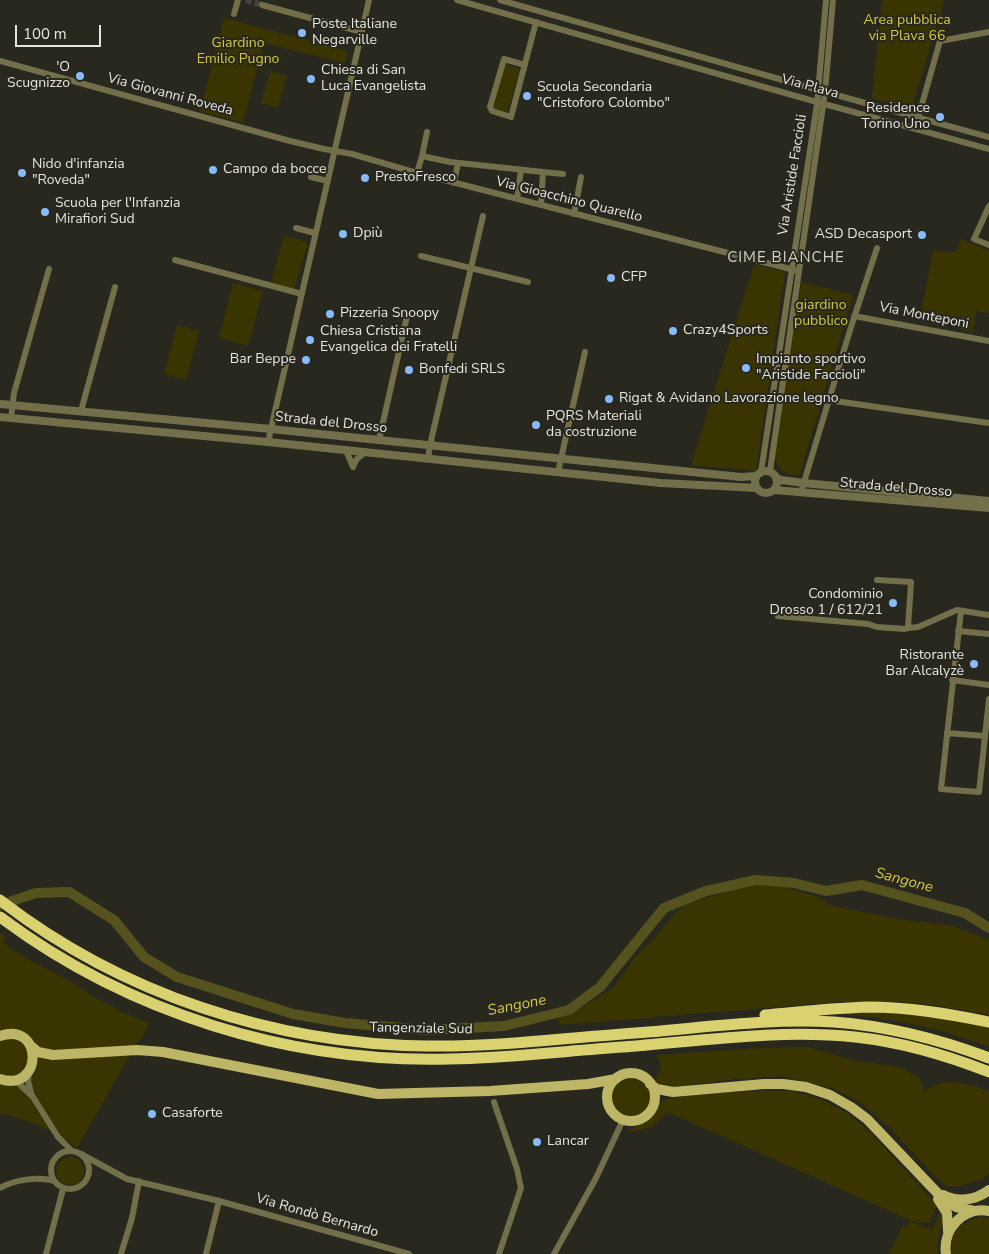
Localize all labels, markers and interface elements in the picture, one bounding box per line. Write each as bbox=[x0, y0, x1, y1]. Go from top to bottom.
park label: Area pubblica via Plava 66 bbox=[863, 13, 951, 46]
scale bar bbox=[18, 15, 104, 47]
place label: Poste Italiane Negarville bbox=[312, 17, 397, 49]
text: 100 m bbox=[23, 24, 67, 44]
marker: Poste Italiane Negarville bbox=[296, 27, 308, 39]
park label: Giardino Emilio Pugno bbox=[197, 36, 279, 68]
place label: 'O Scugnizzo bbox=[7, 60, 70, 92]
place label: Chiesa di San Luca Evangelista bbox=[321, 63, 426, 95]
marker: 'O Scugnizzo bbox=[74, 70, 86, 82]
street label: Via Giovanni Roveda bbox=[105, 70, 235, 120]
street label: Via Plava bbox=[779, 71, 841, 103]
marker: Chiesa di San Luca Evangelista bbox=[305, 73, 317, 85]
place label: Scuola Secondaria "Cristoforo Colombo" bbox=[537, 80, 670, 112]
marker: Scuola Secondaria "Cristoforo Colombo" bbox=[521, 90, 533, 102]
place label: Residence Torino Uno bbox=[861, 101, 930, 134]
marker: Residence Torino Uno bbox=[934, 111, 946, 123]
street label: Via Aristide Faccioli bbox=[775, 113, 811, 237]
place label: Nido d'infanzia "Roveda" bbox=[32, 157, 125, 190]
place label: Campo da bocce bbox=[223, 162, 326, 178]
marker: Campo da bocce bbox=[207, 164, 219, 176]
marker: Nido d'infanzia "Roveda" bbox=[16, 167, 28, 179]
place label: PrestoFresco bbox=[375, 170, 456, 186]
marker: PrestoFresco bbox=[359, 172, 371, 184]
street label: Via Gioacchino Quarello bbox=[494, 174, 644, 226]
place label: Scuola per l'Infanzia Mirafiori Sud bbox=[55, 196, 180, 228]
marker: Scuola per l'Infanzia Mirafiori Sud bbox=[39, 206, 51, 218]
place label: Dpiù bbox=[353, 226, 383, 242]
place label: ASD Decasport bbox=[815, 227, 912, 243]
marker: Dpiù bbox=[337, 228, 349, 240]
marker: ASD Decasport bbox=[916, 229, 928, 241]
district label: CIME BIANCHE bbox=[726, 249, 846, 267]
place label: CFP bbox=[621, 270, 647, 286]
marker: CFP bbox=[605, 272, 617, 284]
park label: giardino pubblico bbox=[794, 298, 848, 331]
street label: Via Monteponi bbox=[878, 299, 970, 333]
place label: Pizzeria Snoopy bbox=[340, 306, 439, 322]
marker: Pizzeria Snoopy bbox=[324, 308, 336, 320]
place label: Crazy4Sports bbox=[683, 323, 768, 339]
place label: Chiesa Cristiana Evangelica dei Fratelli bbox=[320, 324, 457, 357]
marker: Crazy4Sports bbox=[667, 325, 679, 337]
marker: Chiesa Cristiana Evangelica dei Fratelli bbox=[304, 334, 316, 346]
place label: Bar Beppe bbox=[230, 352, 296, 368]
place label: Impianto sportivo "Aristide Faccioli" bbox=[756, 352, 866, 384]
marker: Bar Beppe bbox=[300, 354, 312, 366]
place label: Bonfedi SRLS bbox=[419, 362, 505, 378]
marker: Impianto sportivo "Aristide Faccioli" bbox=[740, 362, 752, 374]
marker: Bonfedi SRLS bbox=[403, 364, 415, 376]
place label: Rigat & Avidano Lavorazione legno bbox=[619, 391, 838, 407]
marker: Rigat & Avidano Lavorazione legno bbox=[603, 393, 615, 405]
street label: Strada del Drosso bbox=[274, 409, 388, 437]
place label: PQRS Materiali da costruzione bbox=[546, 409, 642, 442]
marker: PQRS Materiali da costruzione bbox=[530, 419, 542, 431]
street label: Strada del Drosso bbox=[839, 475, 953, 501]
place label: Condominio Drosso 1 / 612/21 bbox=[770, 587, 883, 620]
marker: Condominio Drosso 1 / 612/21 bbox=[887, 597, 899, 609]
place label: Ristorante Bar Alcalyzè bbox=[886, 648, 964, 680]
marker: Ristorante Bar Alcalyzè bbox=[968, 658, 980, 670]
water label: Sangone bbox=[873, 865, 935, 897]
water label: Sangone bbox=[486, 992, 548, 1020]
street label: Tangenziale Sud bbox=[369, 1020, 473, 1038]
place label: Casaforte bbox=[162, 1106, 223, 1122]
marker: Casaforte bbox=[146, 1108, 158, 1120]
place label: Lancar bbox=[547, 1134, 589, 1150]
marker: Lancar bbox=[531, 1136, 543, 1148]
street label: Via Rondò Bernardo bbox=[254, 1190, 380, 1242]

